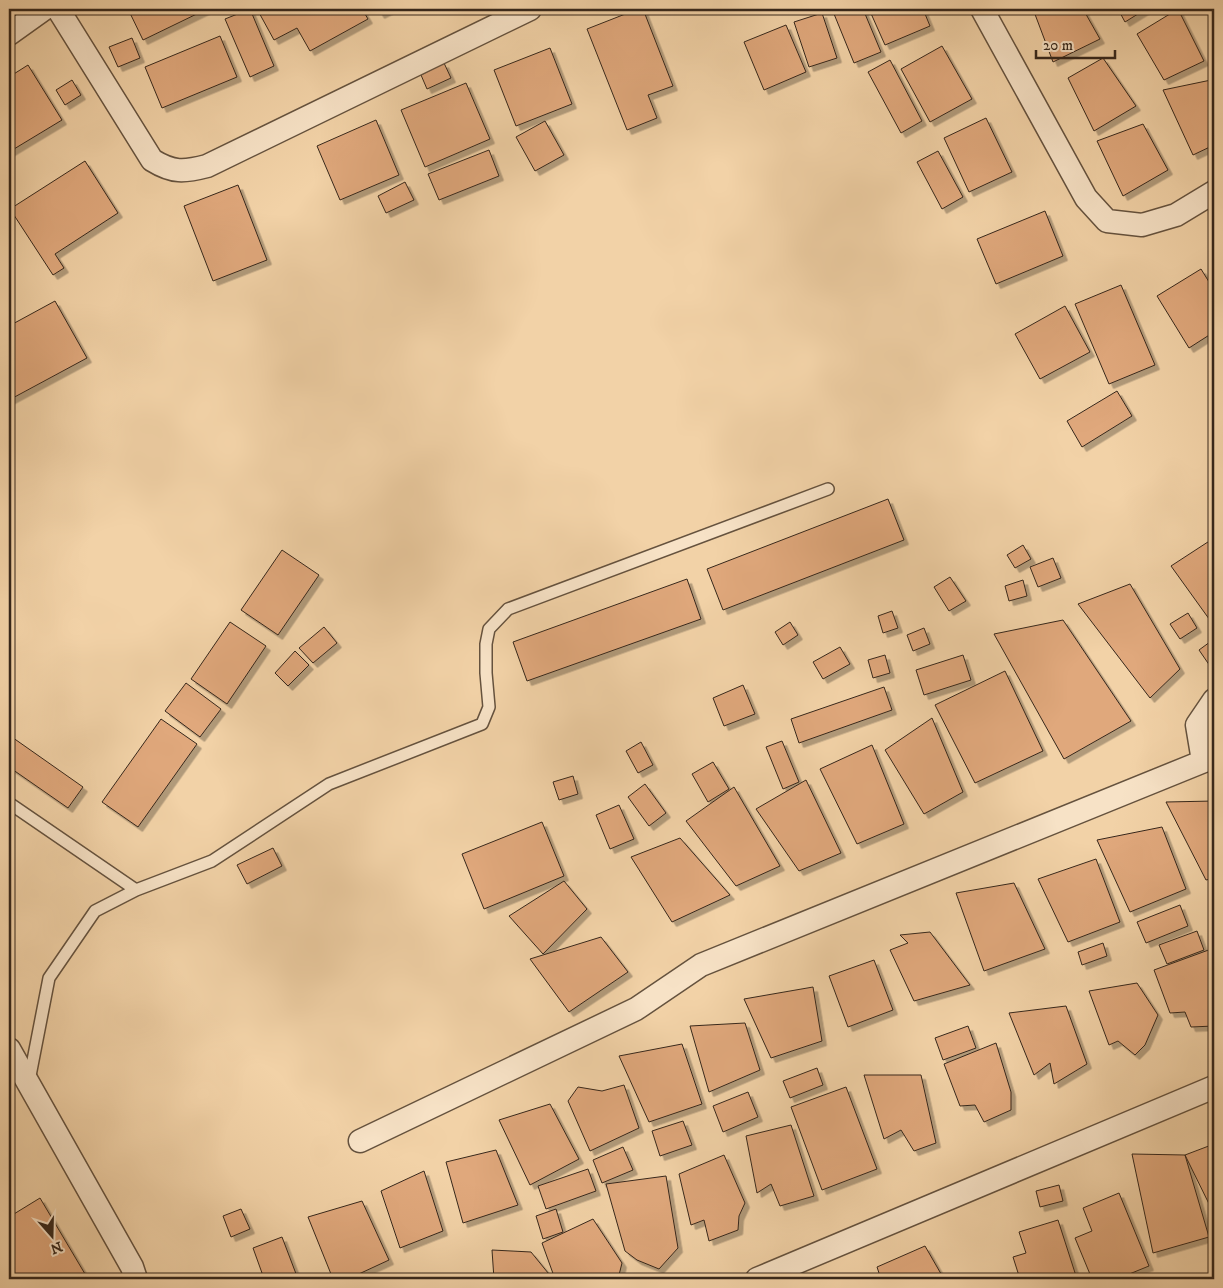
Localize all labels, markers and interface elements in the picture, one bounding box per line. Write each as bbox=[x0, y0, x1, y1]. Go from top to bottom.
scale bar bbox=[1036, 28, 1114, 60]
text: 20 m bbox=[1043, 36, 1073, 55]
north arrow bbox=[28, 1210, 78, 1260]
text: N bbox=[47, 1237, 65, 1258]

